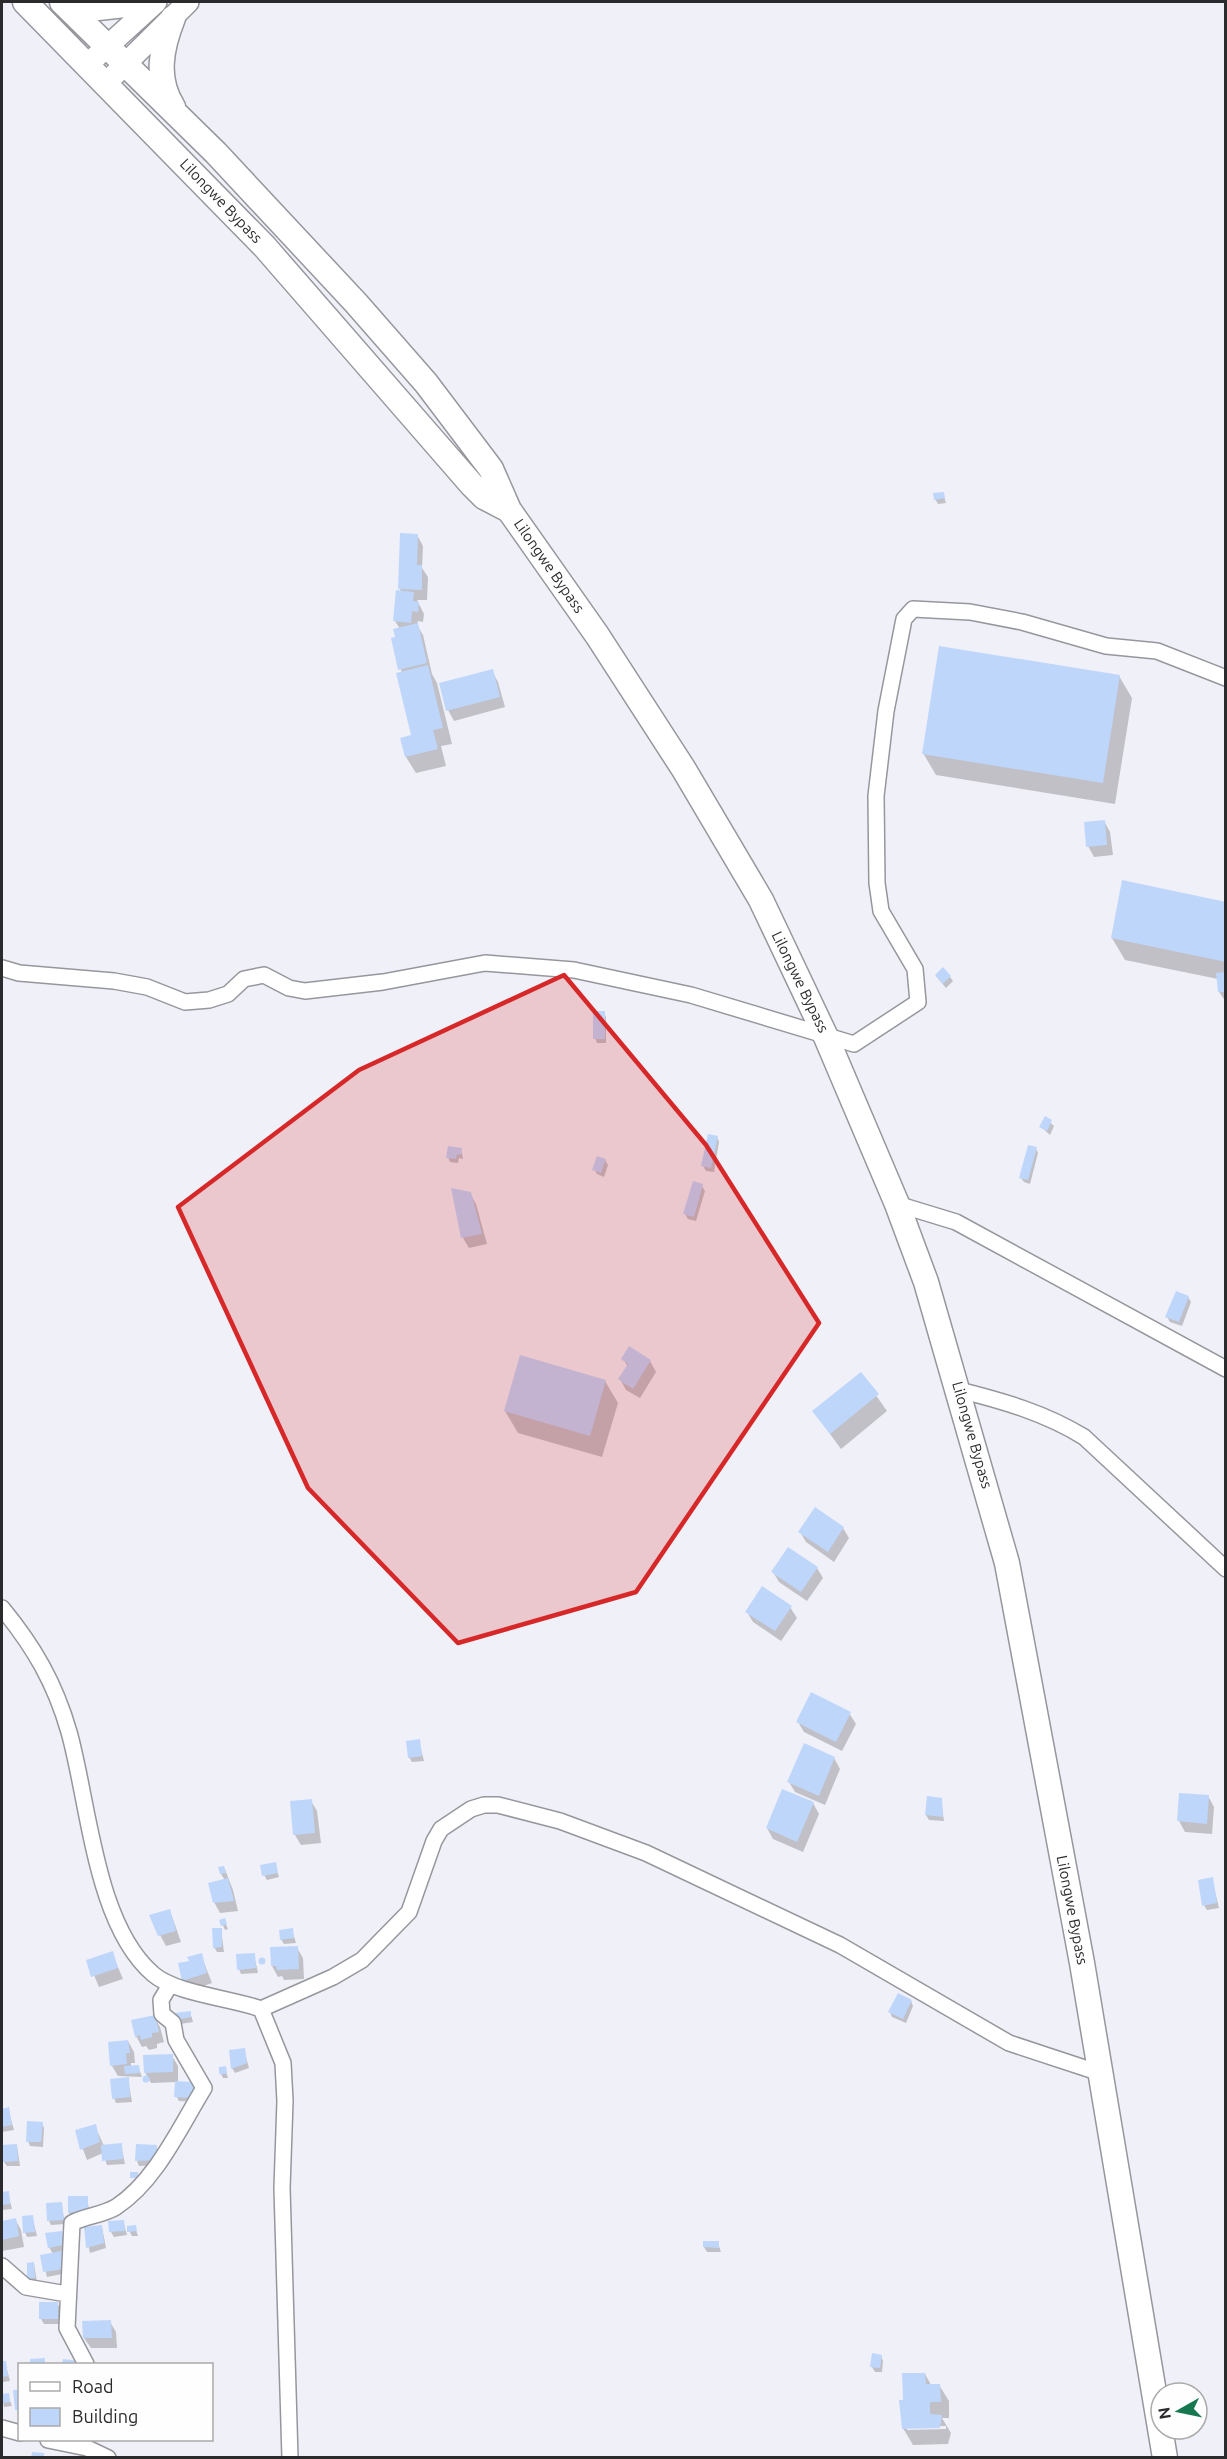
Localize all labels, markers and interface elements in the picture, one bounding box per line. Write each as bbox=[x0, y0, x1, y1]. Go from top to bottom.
street label: Lilongwe Bypass bbox=[177, 155, 266, 246]
street label: Lilongwe Bypass bbox=[511, 515, 588, 616]
street label: Lilongwe Bypass bbox=[769, 928, 832, 1035]
street label: Lilongwe Bypass bbox=[949, 1379, 996, 1490]
street label: Lilongwe Bypass bbox=[1054, 1854, 1091, 1966]
legend bbox=[18, 2363, 213, 2441]
text: Road bbox=[72, 2376, 114, 2396]
north arrow bbox=[1149, 2381, 1209, 2441]
text: Building bbox=[72, 2406, 138, 2426]
text: N bbox=[1154, 2406, 1174, 2421]

